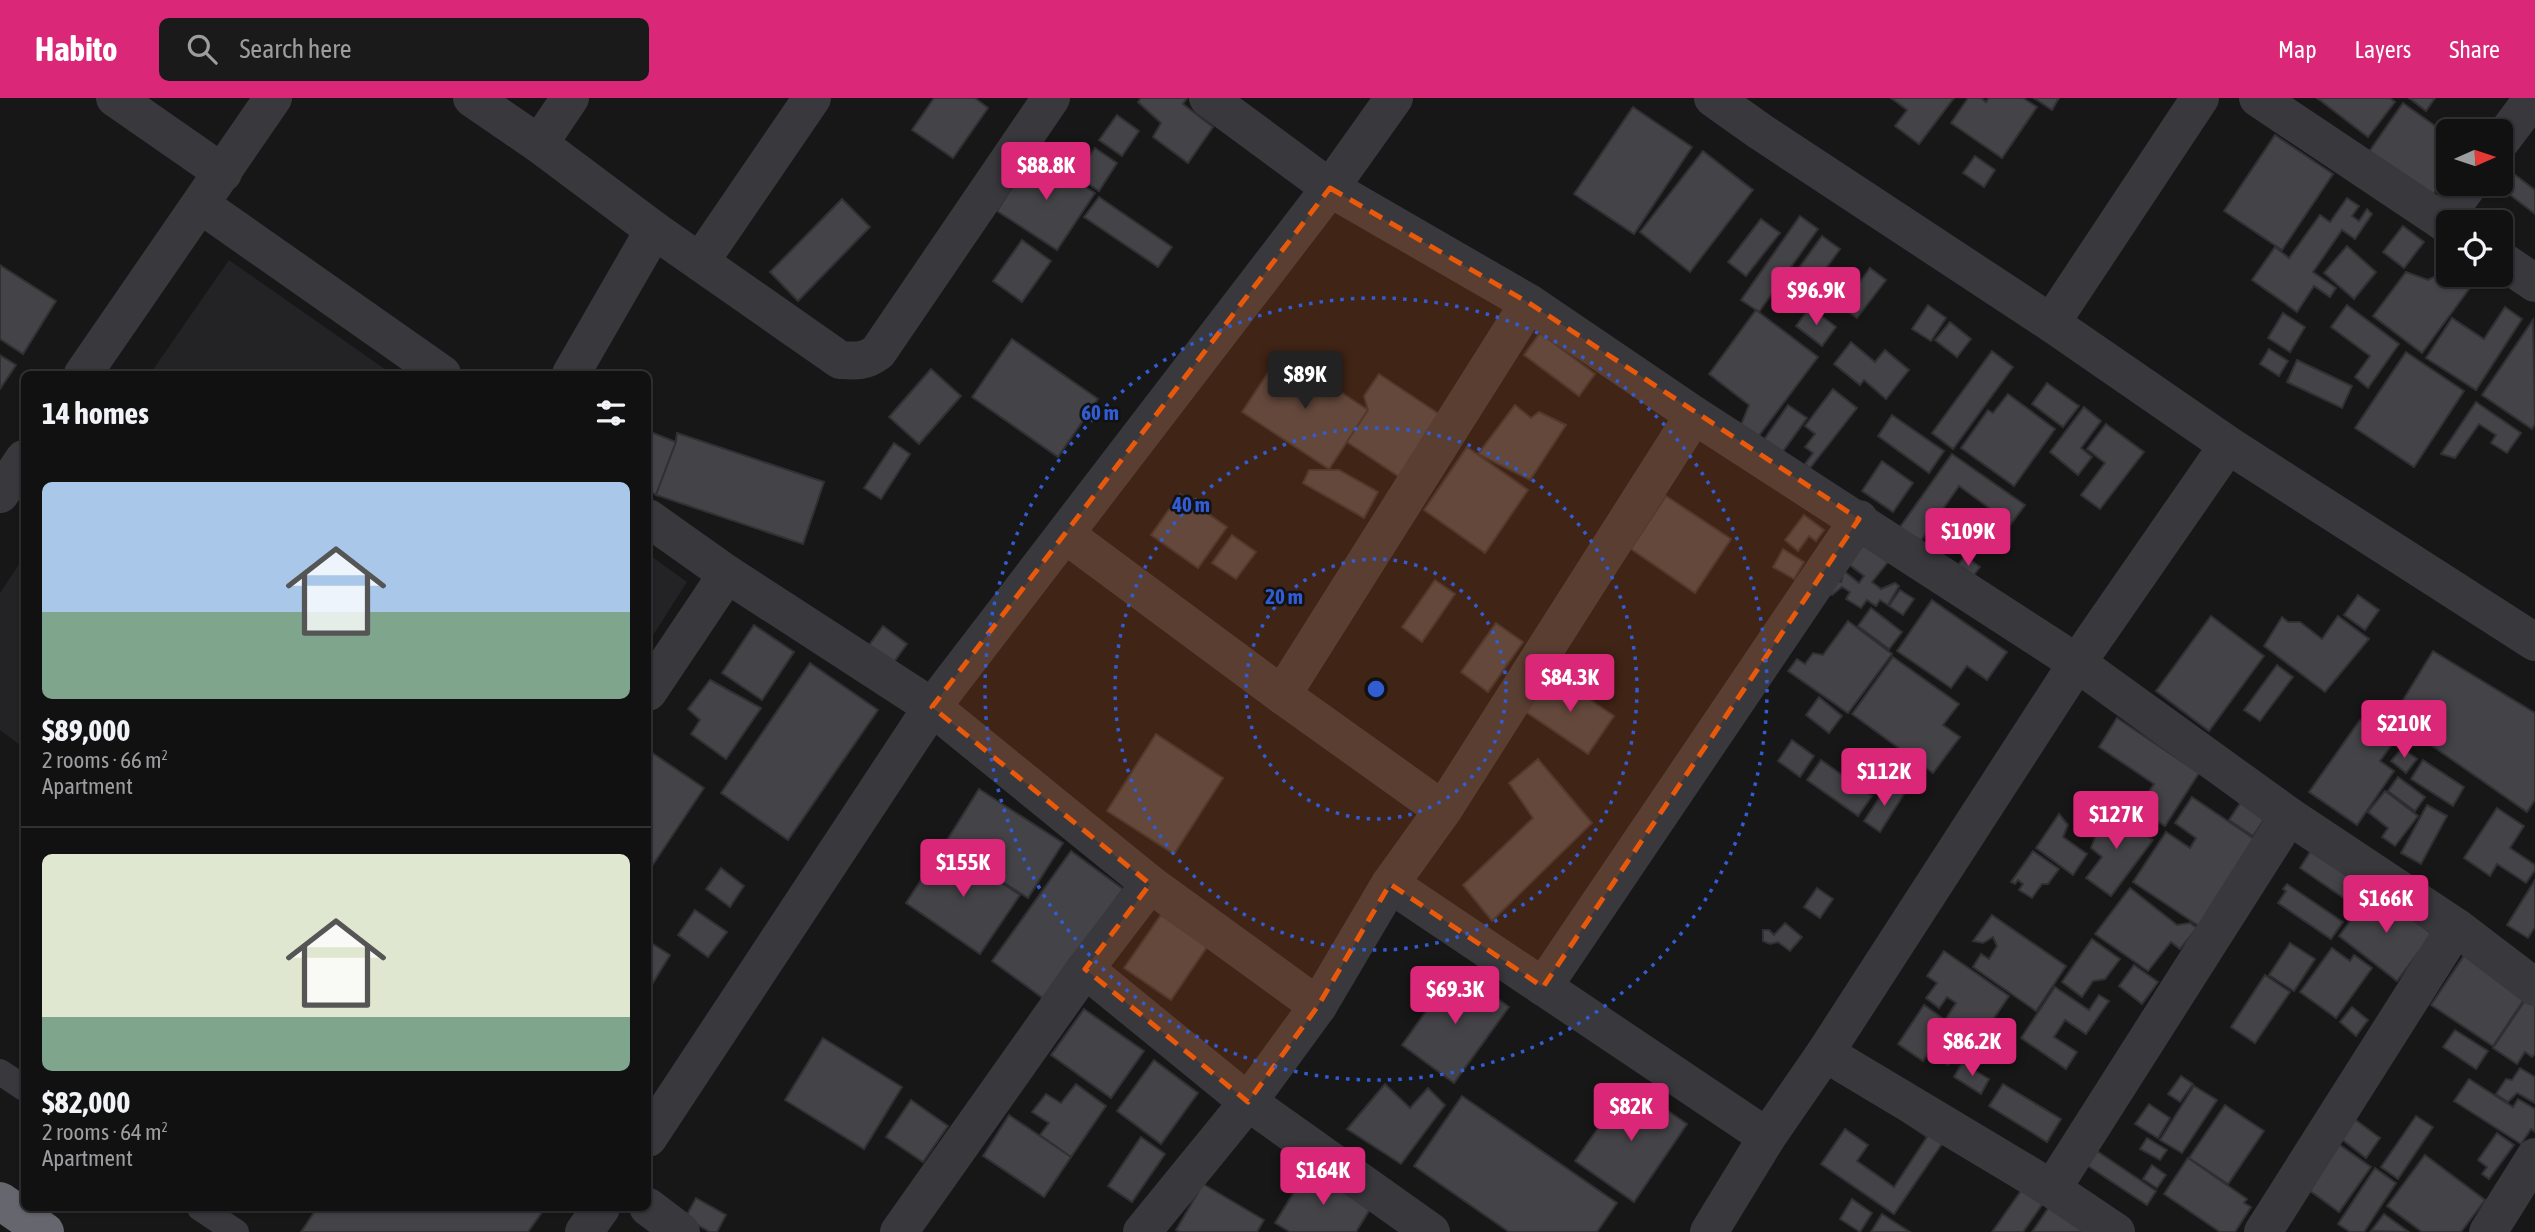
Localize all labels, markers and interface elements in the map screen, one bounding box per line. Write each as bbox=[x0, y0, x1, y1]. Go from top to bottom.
search box bbox=[159, 18, 649, 81]
text: Habito bbox=[35, 30, 117, 68]
icon: search bbox=[183, 30, 221, 68]
text: Search here bbox=[239, 34, 352, 64]
text: Map bbox=[2278, 36, 2317, 63]
text: Layers bbox=[2355, 36, 2411, 63]
text: Share bbox=[2449, 36, 2500, 63]
north arrow bbox=[2436, 119, 2513, 196]
map controls bbox=[2436, 119, 2513, 287]
pin: $88.8K bbox=[989, 142, 1103, 202]
text: $88.8K bbox=[1017, 152, 1075, 178]
button: locate bbox=[2436, 210, 2513, 287]
pin: $96.9K bbox=[1759, 268, 1873, 327]
text: $96.9K bbox=[1787, 277, 1845, 303]
pin: $89K bbox=[1264, 352, 1346, 411]
text: $89K bbox=[1284, 361, 1326, 387]
icon: filters bbox=[592, 394, 630, 432]
text: 14 homes bbox=[42, 396, 149, 430]
text: 60 m bbox=[1081, 400, 1119, 424]
text: 40 m bbox=[1171, 492, 1210, 516]
pin: $109K bbox=[1919, 508, 2017, 568]
text: $109K bbox=[1941, 518, 1995, 544]
icon: home bbox=[273, 528, 399, 654]
text: 20 m bbox=[1265, 584, 1303, 608]
pin: $84.3K bbox=[1513, 654, 1627, 714]
text: $84.3K bbox=[1541, 664, 1599, 690]
centre of rings bbox=[1364, 677, 1388, 701]
pin: $210K bbox=[2355, 700, 2453, 760]
text: $210K bbox=[2377, 710, 2431, 736]
text: $89,000 bbox=[42, 713, 130, 747]
text: 2 rooms · 66 m² bbox=[42, 747, 168, 773]
pin: $112K bbox=[1835, 748, 1933, 808]
text: $112K bbox=[1857, 758, 1911, 784]
text: Apartment bbox=[42, 773, 133, 799]
pin: $127K bbox=[2067, 792, 2165, 851]
text: $127K bbox=[2089, 801, 2143, 827]
pin: $155K bbox=[914, 840, 1012, 899]
text: $155K bbox=[936, 849, 990, 875]
pin: $166K bbox=[2337, 876, 2435, 935]
text: $166K bbox=[2359, 885, 2413, 911]
icon: home bbox=[273, 900, 399, 1026]
pin: $69.3K bbox=[1398, 967, 1512, 1026]
text: $69.3K bbox=[1426, 976, 1484, 1002]
pin: $86.2K bbox=[1915, 1018, 2029, 1078]
text: $86.2K bbox=[1943, 1028, 2001, 1054]
pin: $82K bbox=[1590, 1084, 1672, 1143]
text: $82,000 bbox=[42, 1085, 130, 1119]
text: $82K bbox=[1610, 1093, 1652, 1119]
text: 2 rooms · 64 m² bbox=[42, 1119, 168, 1145]
text: Apartment bbox=[42, 1145, 133, 1171]
pin: $164K bbox=[1274, 1148, 1372, 1207]
text: $164K bbox=[1296, 1157, 1350, 1183]

